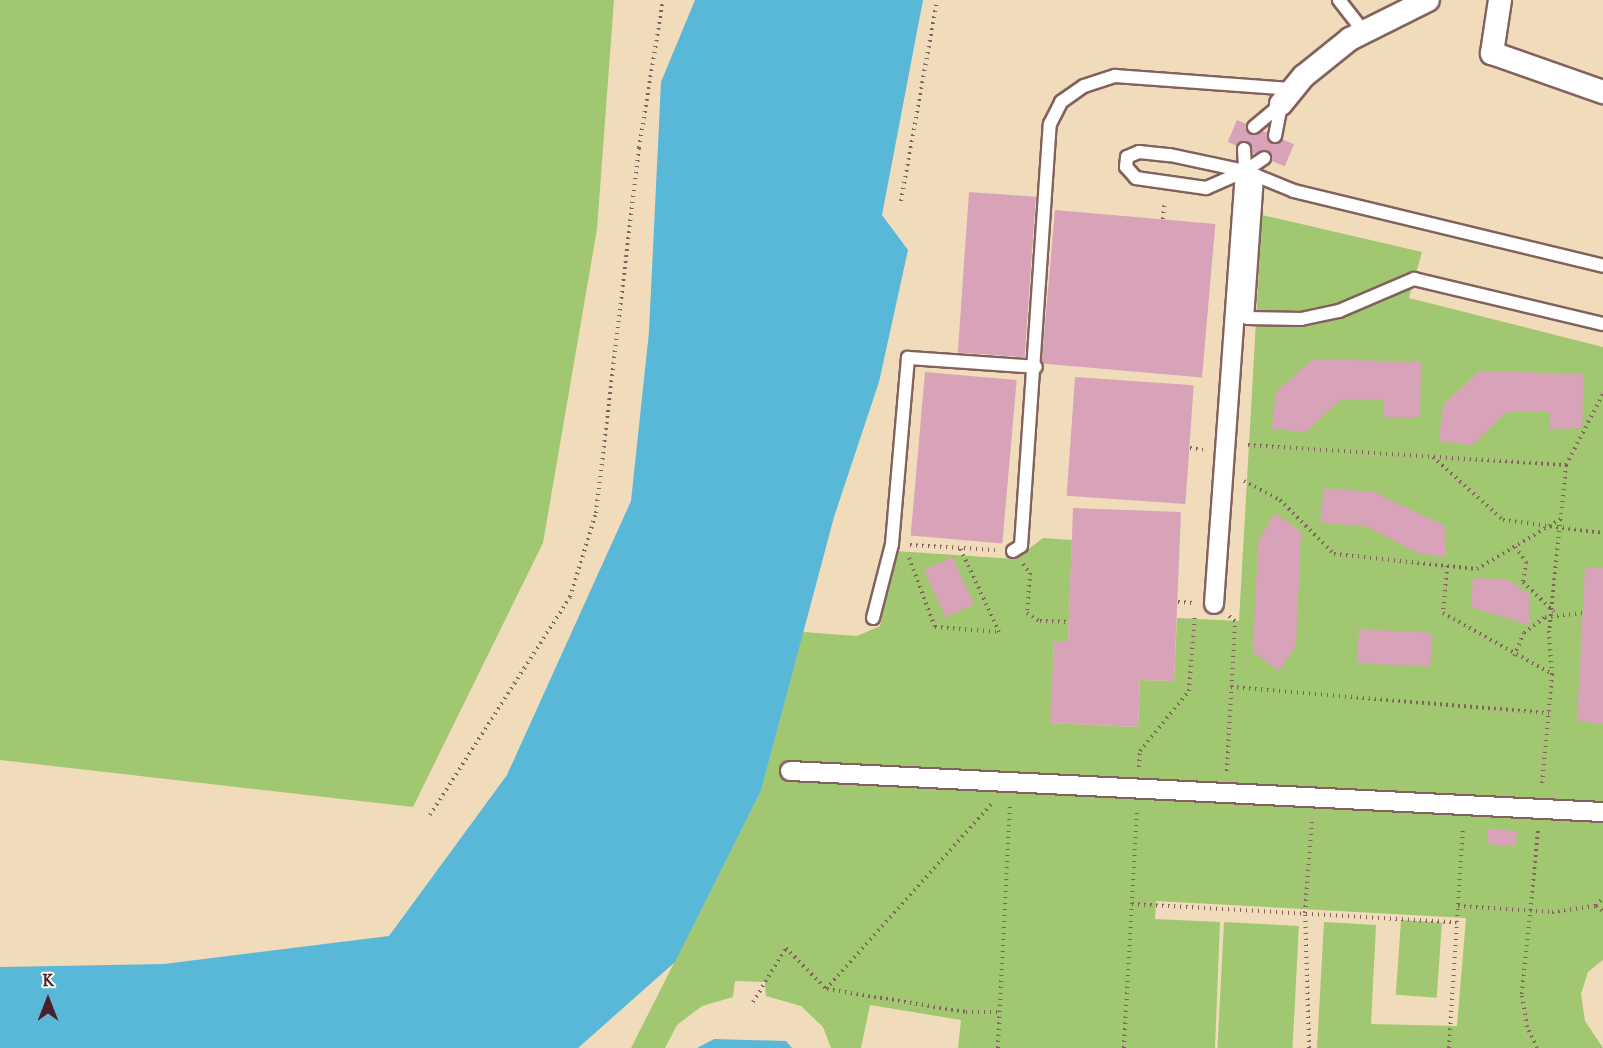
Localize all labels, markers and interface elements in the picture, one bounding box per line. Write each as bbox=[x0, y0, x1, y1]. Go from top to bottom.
north arrow bbox=[18, 970, 78, 1030]
text: K bbox=[42, 972, 54, 992]

